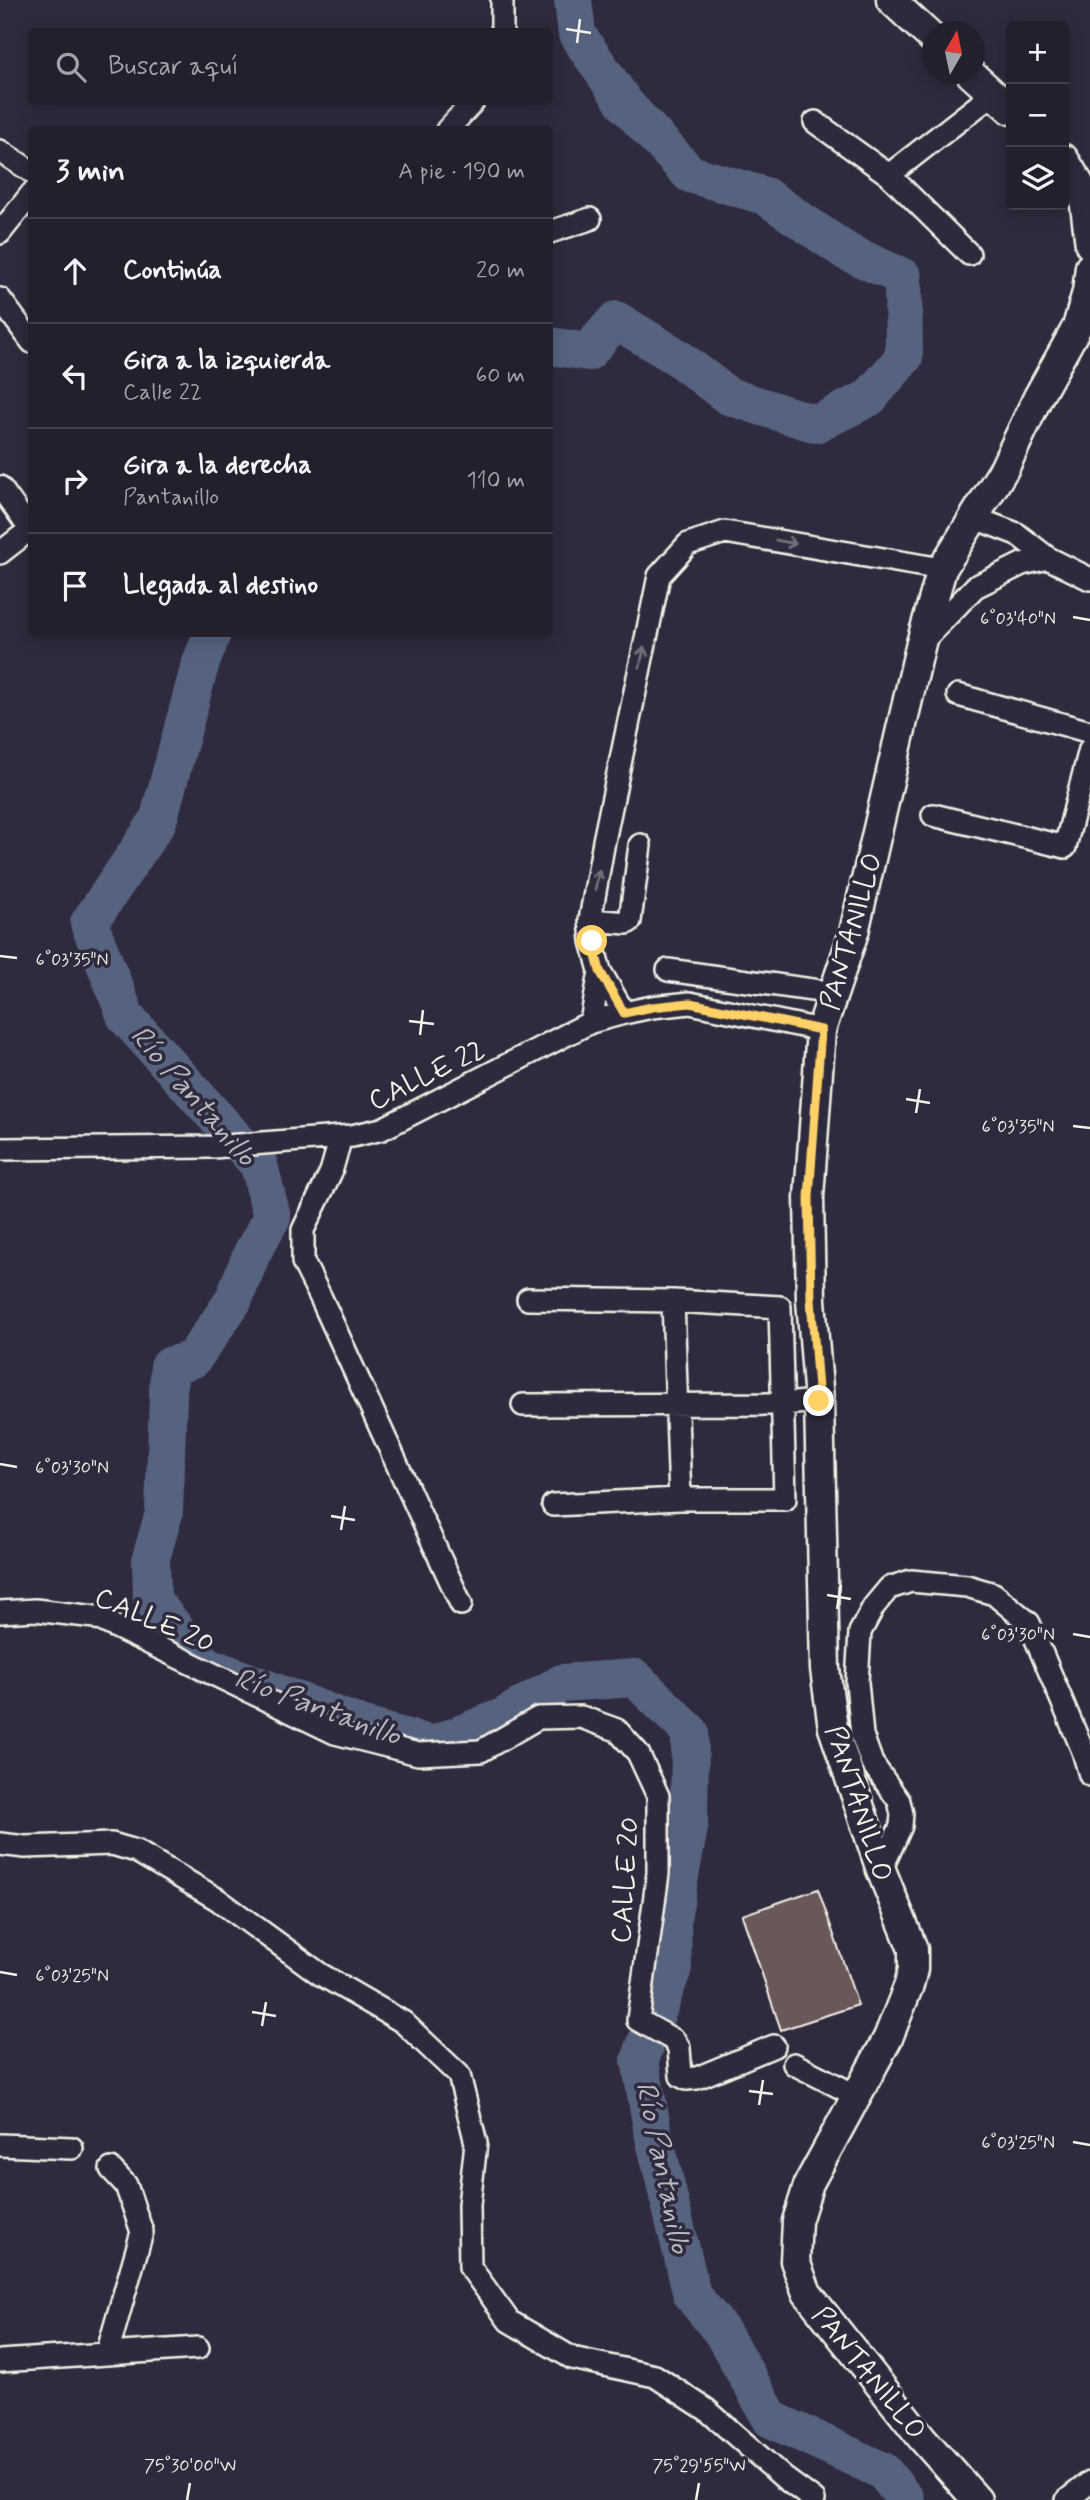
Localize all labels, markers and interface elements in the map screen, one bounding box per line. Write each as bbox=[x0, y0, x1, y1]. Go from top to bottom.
north arrow bbox=[922, 21, 985, 84]
map controls bbox=[1006, 21, 1069, 210]
button: + bbox=[1006, 21, 1069, 84]
search box bbox=[28, 28, 553, 105]
icon: search bbox=[52, 48, 90, 86]
text: Buscar aquí bbox=[108, 50, 239, 84]
button: − bbox=[1006, 84, 1069, 147]
button: layers bbox=[1006, 147, 1069, 210]
text: 3 min bbox=[56, 152, 125, 191]
text: A pie · 190 m bbox=[398, 157, 525, 187]
icon: ahead bbox=[56, 252, 94, 290]
text: Continúa bbox=[123, 254, 222, 288]
text: 20 m bbox=[476, 256, 525, 286]
text: Gira a la izquierda bbox=[123, 344, 330, 378]
icon: left bbox=[56, 357, 94, 395]
text: 60 m bbox=[476, 361, 525, 391]
text: Calle 22 bbox=[123, 378, 202, 408]
text: Gira a la derecha bbox=[123, 449, 312, 483]
icon: right bbox=[56, 462, 94, 500]
text: 110 m bbox=[466, 466, 525, 496]
text: Pantanillo bbox=[123, 483, 219, 513]
one-way arrow bbox=[774, 536, 797, 549]
icon: arrive bbox=[56, 567, 94, 605]
text: Llegada al destino bbox=[123, 569, 318, 603]
text: 6°03'40"N bbox=[980, 607, 1056, 631]
one-way arrow bbox=[635, 646, 649, 669]
street label: PANTANILLO bbox=[812, 849, 893, 1015]
one-way arrow bbox=[591, 870, 604, 892]
route start bbox=[576, 925, 607, 956]
text: 6°03'35"N bbox=[35, 948, 109, 972]
water label: Río Pantanillo bbox=[121, 1017, 265, 1175]
street label: CALLE 22 bbox=[363, 1032, 492, 1120]
text: 6°03'35"N bbox=[981, 1115, 1055, 1139]
route end bbox=[803, 1385, 834, 1416]
text: 6°03'30"N bbox=[35, 1456, 109, 1480]
street label: CALLE 20 bbox=[88, 1580, 220, 1663]
text: 6°03'30"N bbox=[981, 1623, 1055, 1647]
water label: Río Pantanillo bbox=[229, 1659, 407, 1756]
street label: PANTANILLO bbox=[815, 1721, 900, 1887]
street label: CALLE 20 bbox=[604, 1816, 649, 1945]
text: 6°03'25"N bbox=[35, 1964, 109, 1988]
water label: Río Pantanillo bbox=[625, 2078, 700, 2257]
text: 6°03'25"N bbox=[981, 2131, 1055, 2155]
street label: PANTANILLO bbox=[803, 2299, 934, 2448]
text: 75°30'00"W bbox=[144, 2454, 236, 2478]
text: 75°29'55"W bbox=[652, 2454, 746, 2478]

